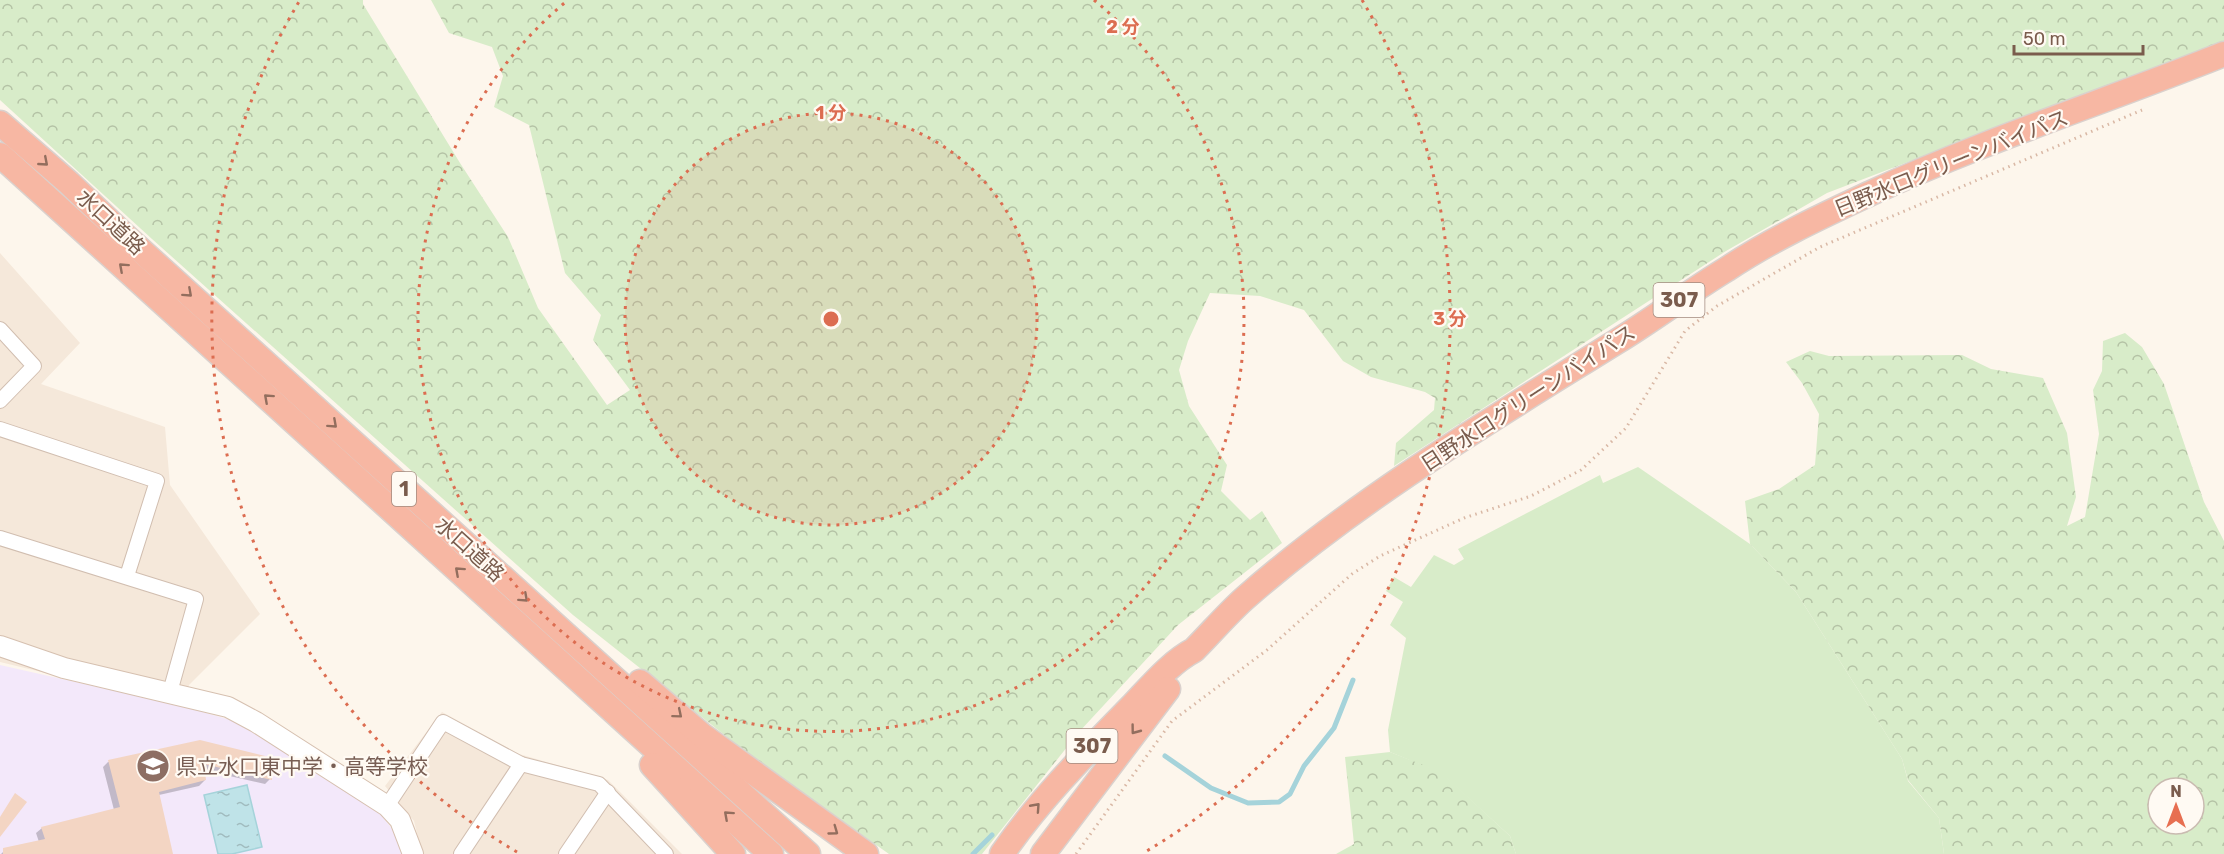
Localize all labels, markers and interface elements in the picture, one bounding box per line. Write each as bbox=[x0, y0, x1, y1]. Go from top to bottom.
text: 2 分 bbox=[1106, 16, 1140, 38]
scale bar bbox=[2014, 18, 2143, 56]
text: 50 m bbox=[2023, 28, 2066, 50]
text: 1 分 bbox=[816, 102, 846, 124]
street label: 日野水口グリーンバイパス bbox=[1830, 104, 2072, 222]
one-way arrow bbox=[37, 154, 48, 165]
street label: 水口道路 bbox=[72, 184, 150, 260]
one-way arrow bbox=[119, 263, 130, 274]
road number: 307 bbox=[1654, 283, 1704, 317]
one-way arrow bbox=[182, 286, 192, 297]
text: 3 分 bbox=[1433, 308, 1467, 330]
centre of rings bbox=[821, 309, 841, 329]
street label: 日野水口グリーンバイパス bbox=[1416, 319, 1640, 477]
one-way arrow bbox=[264, 394, 274, 405]
one-way arrow bbox=[326, 417, 337, 428]
road number: 1 bbox=[392, 472, 416, 506]
street label: 水口道路 bbox=[430, 512, 510, 586]
one-way arrow bbox=[455, 567, 466, 578]
one-way arrow bbox=[516, 590, 527, 601]
one-way arrow bbox=[671, 707, 682, 718]
one-way arrow bbox=[1131, 724, 1142, 735]
road number: 307 bbox=[1066, 729, 1118, 763]
school or university icon: 県立水口東中学・高等学校 bbox=[135, 748, 171, 784]
place label: 県立水口東中学・高等学校 bbox=[176, 754, 428, 779]
north arrow bbox=[2146, 776, 2206, 836]
text: N bbox=[2170, 782, 2182, 801]
one-way arrow bbox=[1029, 803, 1040, 814]
one-way arrow bbox=[724, 811, 734, 822]
one-way arrow bbox=[828, 824, 839, 835]

